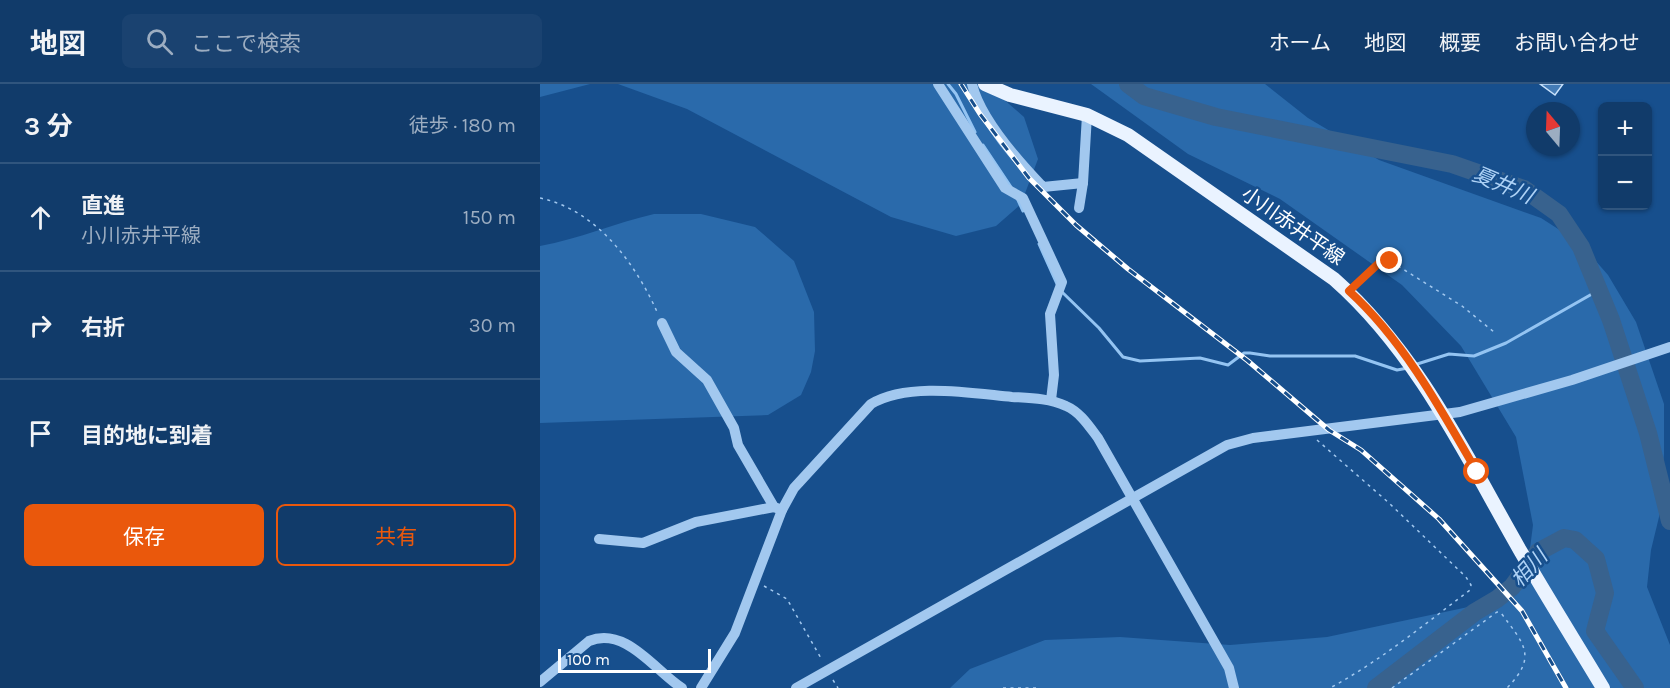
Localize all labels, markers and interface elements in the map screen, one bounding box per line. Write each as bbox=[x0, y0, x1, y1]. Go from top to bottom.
search box bbox=[122, 14, 542, 68]
icon: search bbox=[143, 25, 176, 58]
text: 地図 bbox=[30, 27, 86, 60]
text: ここで検索 bbox=[191, 31, 301, 57]
text: ホーム bbox=[1269, 31, 1331, 55]
text: 地図 bbox=[1364, 31, 1406, 55]
text: 概要 bbox=[1439, 31, 1481, 55]
text: お問い合わせ bbox=[1514, 31, 1640, 55]
north arrow bbox=[1526, 102, 1580, 156]
map controls bbox=[1598, 102, 1652, 210]
button: + bbox=[1598, 102, 1652, 156]
text: 3 分 bbox=[24, 111, 73, 142]
text: 徒歩 · 180 m bbox=[409, 114, 516, 137]
button: − bbox=[1598, 156, 1652, 210]
water label: 夏井川 bbox=[1469, 162, 1539, 209]
street label: 小川赤井平線 bbox=[1237, 182, 1349, 270]
text: 直進 bbox=[81, 193, 125, 219]
icon: ahead bbox=[24, 201, 57, 234]
text: 150 m bbox=[463, 206, 516, 229]
text: 小川赤井平線 bbox=[81, 224, 201, 247]
route end bbox=[1376, 247, 1402, 273]
icon: right bbox=[24, 309, 57, 342]
text: 30 m bbox=[469, 314, 516, 337]
text: 右折 bbox=[81, 315, 125, 341]
icon: arrive bbox=[24, 417, 57, 450]
text: 目的地に到着 bbox=[81, 423, 213, 449]
route start bbox=[1463, 458, 1489, 484]
button: 保存 bbox=[24, 504, 264, 566]
button: 共有 bbox=[276, 504, 516, 566]
water label: 相川 bbox=[1506, 543, 1553, 592]
scale bar bbox=[558, 646, 711, 674]
text: 100 m bbox=[567, 650, 610, 669]

